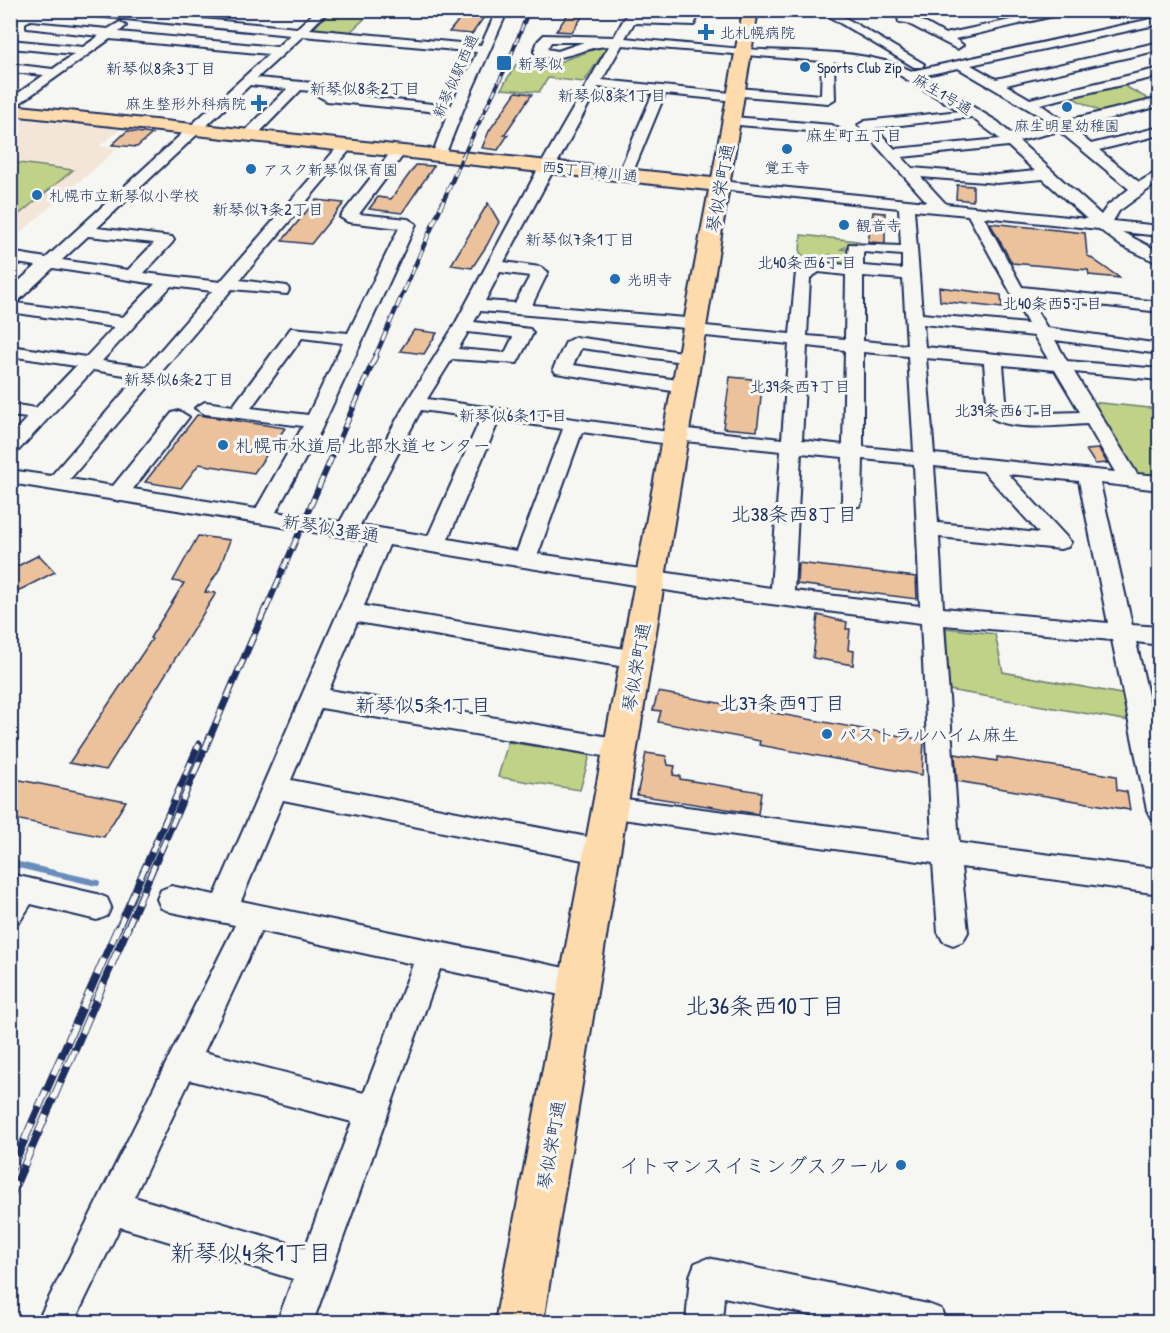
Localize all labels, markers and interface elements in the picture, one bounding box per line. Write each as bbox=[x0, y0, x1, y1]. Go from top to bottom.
place label: 北札幌病院 bbox=[720, 22, 795, 43]
marker: 北札幌病院 bbox=[697, 23, 715, 41]
street label: 新琴似駅西通 bbox=[427, 31, 483, 121]
place label: 新琴似 bbox=[518, 53, 563, 74]
marker: 新琴似 bbox=[495, 54, 513, 72]
district label: 新琴似8条3丁目 bbox=[106, 57, 216, 79]
place label: Sports Club Zip bbox=[817, 57, 902, 78]
marker: Sports Club Zip bbox=[798, 60, 812, 74]
street label: 麻生1号通 bbox=[910, 68, 976, 120]
district label: 新琴似8条2丁目 bbox=[310, 77, 420, 99]
district label: 新琴似8条1丁目 bbox=[558, 84, 666, 106]
place label: 麻生整形外科病院 bbox=[126, 93, 246, 114]
marker: 麻生整形外科病院 bbox=[250, 94, 268, 112]
marker: 麻生明星幼稚園 bbox=[1060, 100, 1074, 114]
place label: 麻生明星幼稚園 bbox=[1014, 115, 1120, 136]
district label: 麻生町五丁目 bbox=[806, 124, 902, 146]
street label: 琴似栄町通 bbox=[700, 142, 740, 234]
marker: 覚王寺 bbox=[780, 142, 794, 156]
street label: 西5丁目樽川通 bbox=[541, 156, 639, 186]
place label: 覚王寺 bbox=[764, 157, 810, 178]
place label: アスク新琴似保育園 bbox=[263, 159, 398, 180]
marker: アスク新琴似保育園 bbox=[244, 162, 258, 176]
place label: 札幌市立新琴似小学校 bbox=[49, 185, 199, 206]
marker: 札幌市立新琴似小学校 bbox=[30, 188, 44, 202]
district label: 新琴似7条2丁目 bbox=[212, 198, 324, 220]
place label: 観音寺 bbox=[856, 215, 901, 236]
marker: 観音寺 bbox=[837, 218, 851, 232]
district label: 新琴似7条1丁目 bbox=[525, 228, 635, 250]
district label: 北40条西6丁目 bbox=[757, 251, 857, 273]
place label: 光明寺 bbox=[627, 269, 672, 290]
marker: 光明寺 bbox=[608, 272, 622, 286]
district label: 北40条西5丁目 bbox=[1002, 292, 1102, 314]
district label: 新琴似6条2丁目 bbox=[124, 368, 234, 390]
district label: 北39条西7丁目 bbox=[750, 375, 850, 397]
district label: 北39条西6丁目 bbox=[954, 399, 1054, 421]
district label: 新琴似6条1丁目 bbox=[459, 404, 567, 426]
place label: 札幌市水道局 北部水道センター bbox=[235, 433, 490, 458]
marker: 札幌市水道局 北部水道センター bbox=[216, 438, 230, 452]
district label: 北38条西8丁目 bbox=[731, 500, 857, 527]
street label: 新琴似3番通 bbox=[281, 508, 381, 548]
street label: 琴似栄町通 bbox=[616, 621, 656, 713]
district label: 北37条西9丁目 bbox=[719, 689, 845, 716]
district label: 新琴似5条1丁目 bbox=[355, 691, 491, 718]
place label: パストラルハイム麻生 bbox=[839, 722, 1019, 747]
marker: パストラルハイム麻生 bbox=[820, 727, 834, 741]
district label: 北36条西10丁目 bbox=[685, 989, 845, 1021]
street label: 琴似栄町通 bbox=[531, 1099, 571, 1191]
place label: イトマンスイミングスクール bbox=[619, 1151, 889, 1180]
marker: イトマンスイミングスクール bbox=[894, 1158, 908, 1172]
district label: 新琴似4条1丁目 bbox=[170, 1236, 332, 1268]

